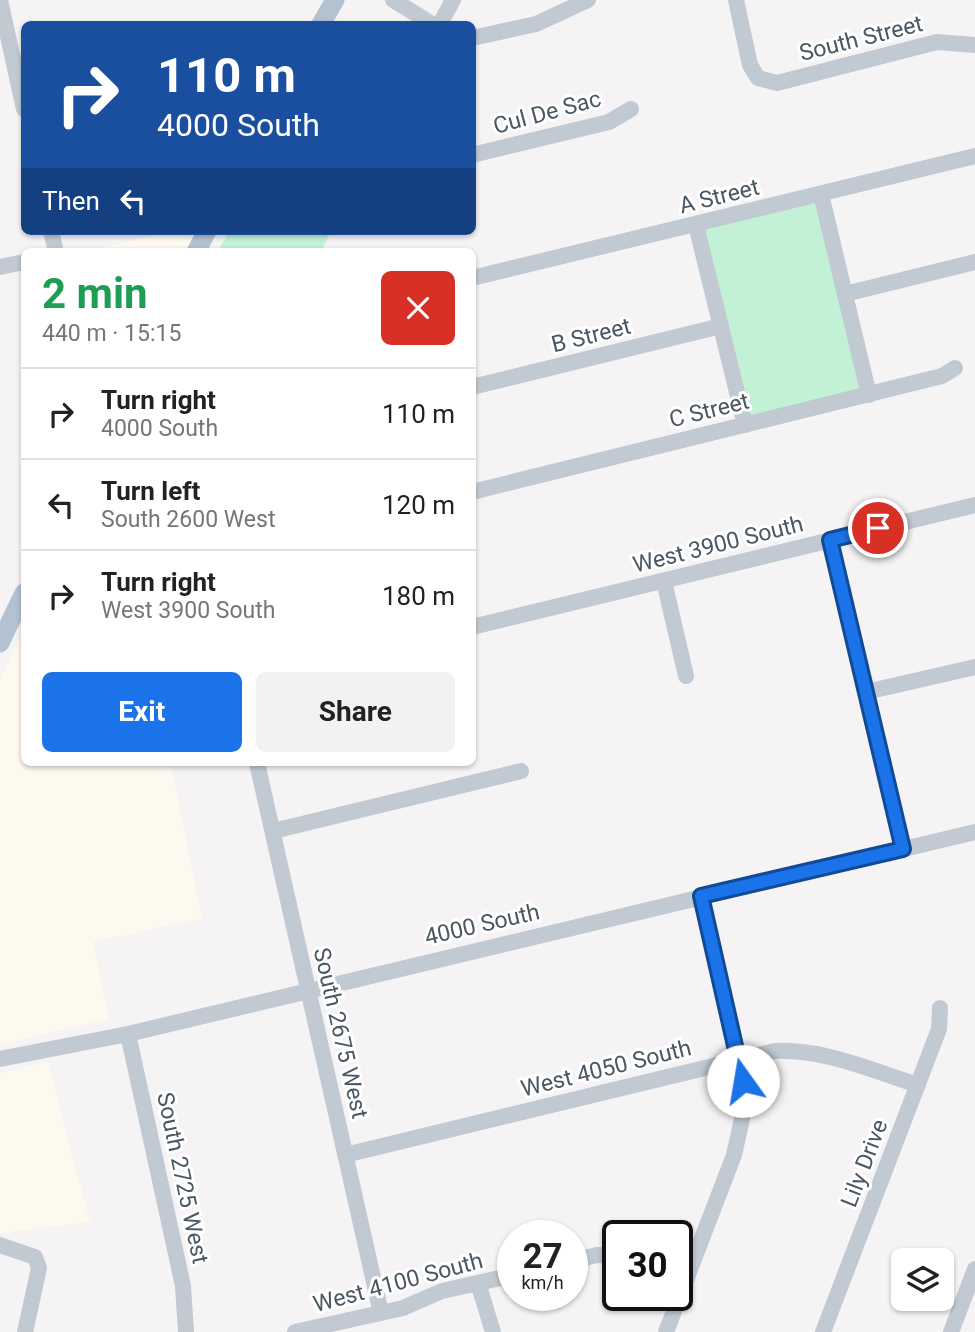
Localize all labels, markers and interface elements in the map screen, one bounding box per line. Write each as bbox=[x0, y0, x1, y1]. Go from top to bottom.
street label: South Street bbox=[797, 10, 926, 67]
text: 110 m bbox=[157, 47, 296, 104]
icon: right bbox=[42, 49, 133, 140]
street label: Cul De Sac bbox=[490, 85, 604, 140]
text: 4000 South bbox=[157, 106, 320, 144]
street label: A Street bbox=[676, 174, 762, 219]
icon: left bbox=[114, 182, 152, 220]
text: Then bbox=[42, 186, 100, 216]
text: 2 min bbox=[42, 269, 148, 318]
button: close bbox=[381, 271, 455, 345]
street label: B Street bbox=[549, 313, 634, 358]
text: 440 m · 15:15 bbox=[42, 320, 181, 347]
text: Turn right bbox=[101, 385, 216, 415]
street label: C Street bbox=[666, 388, 752, 433]
icon: right bbox=[42, 395, 80, 433]
text: 110 m bbox=[382, 399, 455, 429]
text: 4000 South bbox=[101, 415, 218, 442]
text: Turn left bbox=[101, 476, 200, 506]
icon: left bbox=[42, 486, 80, 524]
text: 120 m bbox=[382, 490, 455, 520]
pin bbox=[848, 498, 908, 558]
text: South 2600 West bbox=[101, 506, 275, 533]
icon: arrive bbox=[859, 509, 897, 547]
street label: West 3900 South bbox=[630, 510, 806, 579]
text: Turn right bbox=[101, 567, 216, 597]
icon: right bbox=[42, 577, 80, 615]
text: 180 m bbox=[382, 581, 455, 611]
text: West 3900 South bbox=[101, 597, 275, 624]
button: Exit bbox=[42, 672, 242, 752]
button: Share bbox=[256, 672, 455, 752]
street label: 4000 South bbox=[422, 898, 542, 951]
street label: South 2675 West bbox=[308, 945, 373, 1121]
street label: West 4050 South bbox=[518, 1034, 694, 1103]
position arrow bbox=[706, 1044, 780, 1118]
street label: South 2725 West bbox=[151, 1090, 214, 1266]
street label: Lily Drive bbox=[835, 1115, 894, 1211]
speed limit sign: 30 bbox=[602, 1220, 693, 1311]
text: 27 bbox=[522, 1236, 563, 1277]
street label: West 4100 South bbox=[310, 1247, 486, 1318]
map controls bbox=[891, 1248, 954, 1311]
button: layers bbox=[891, 1248, 954, 1311]
text: km/h bbox=[521, 1272, 564, 1293]

